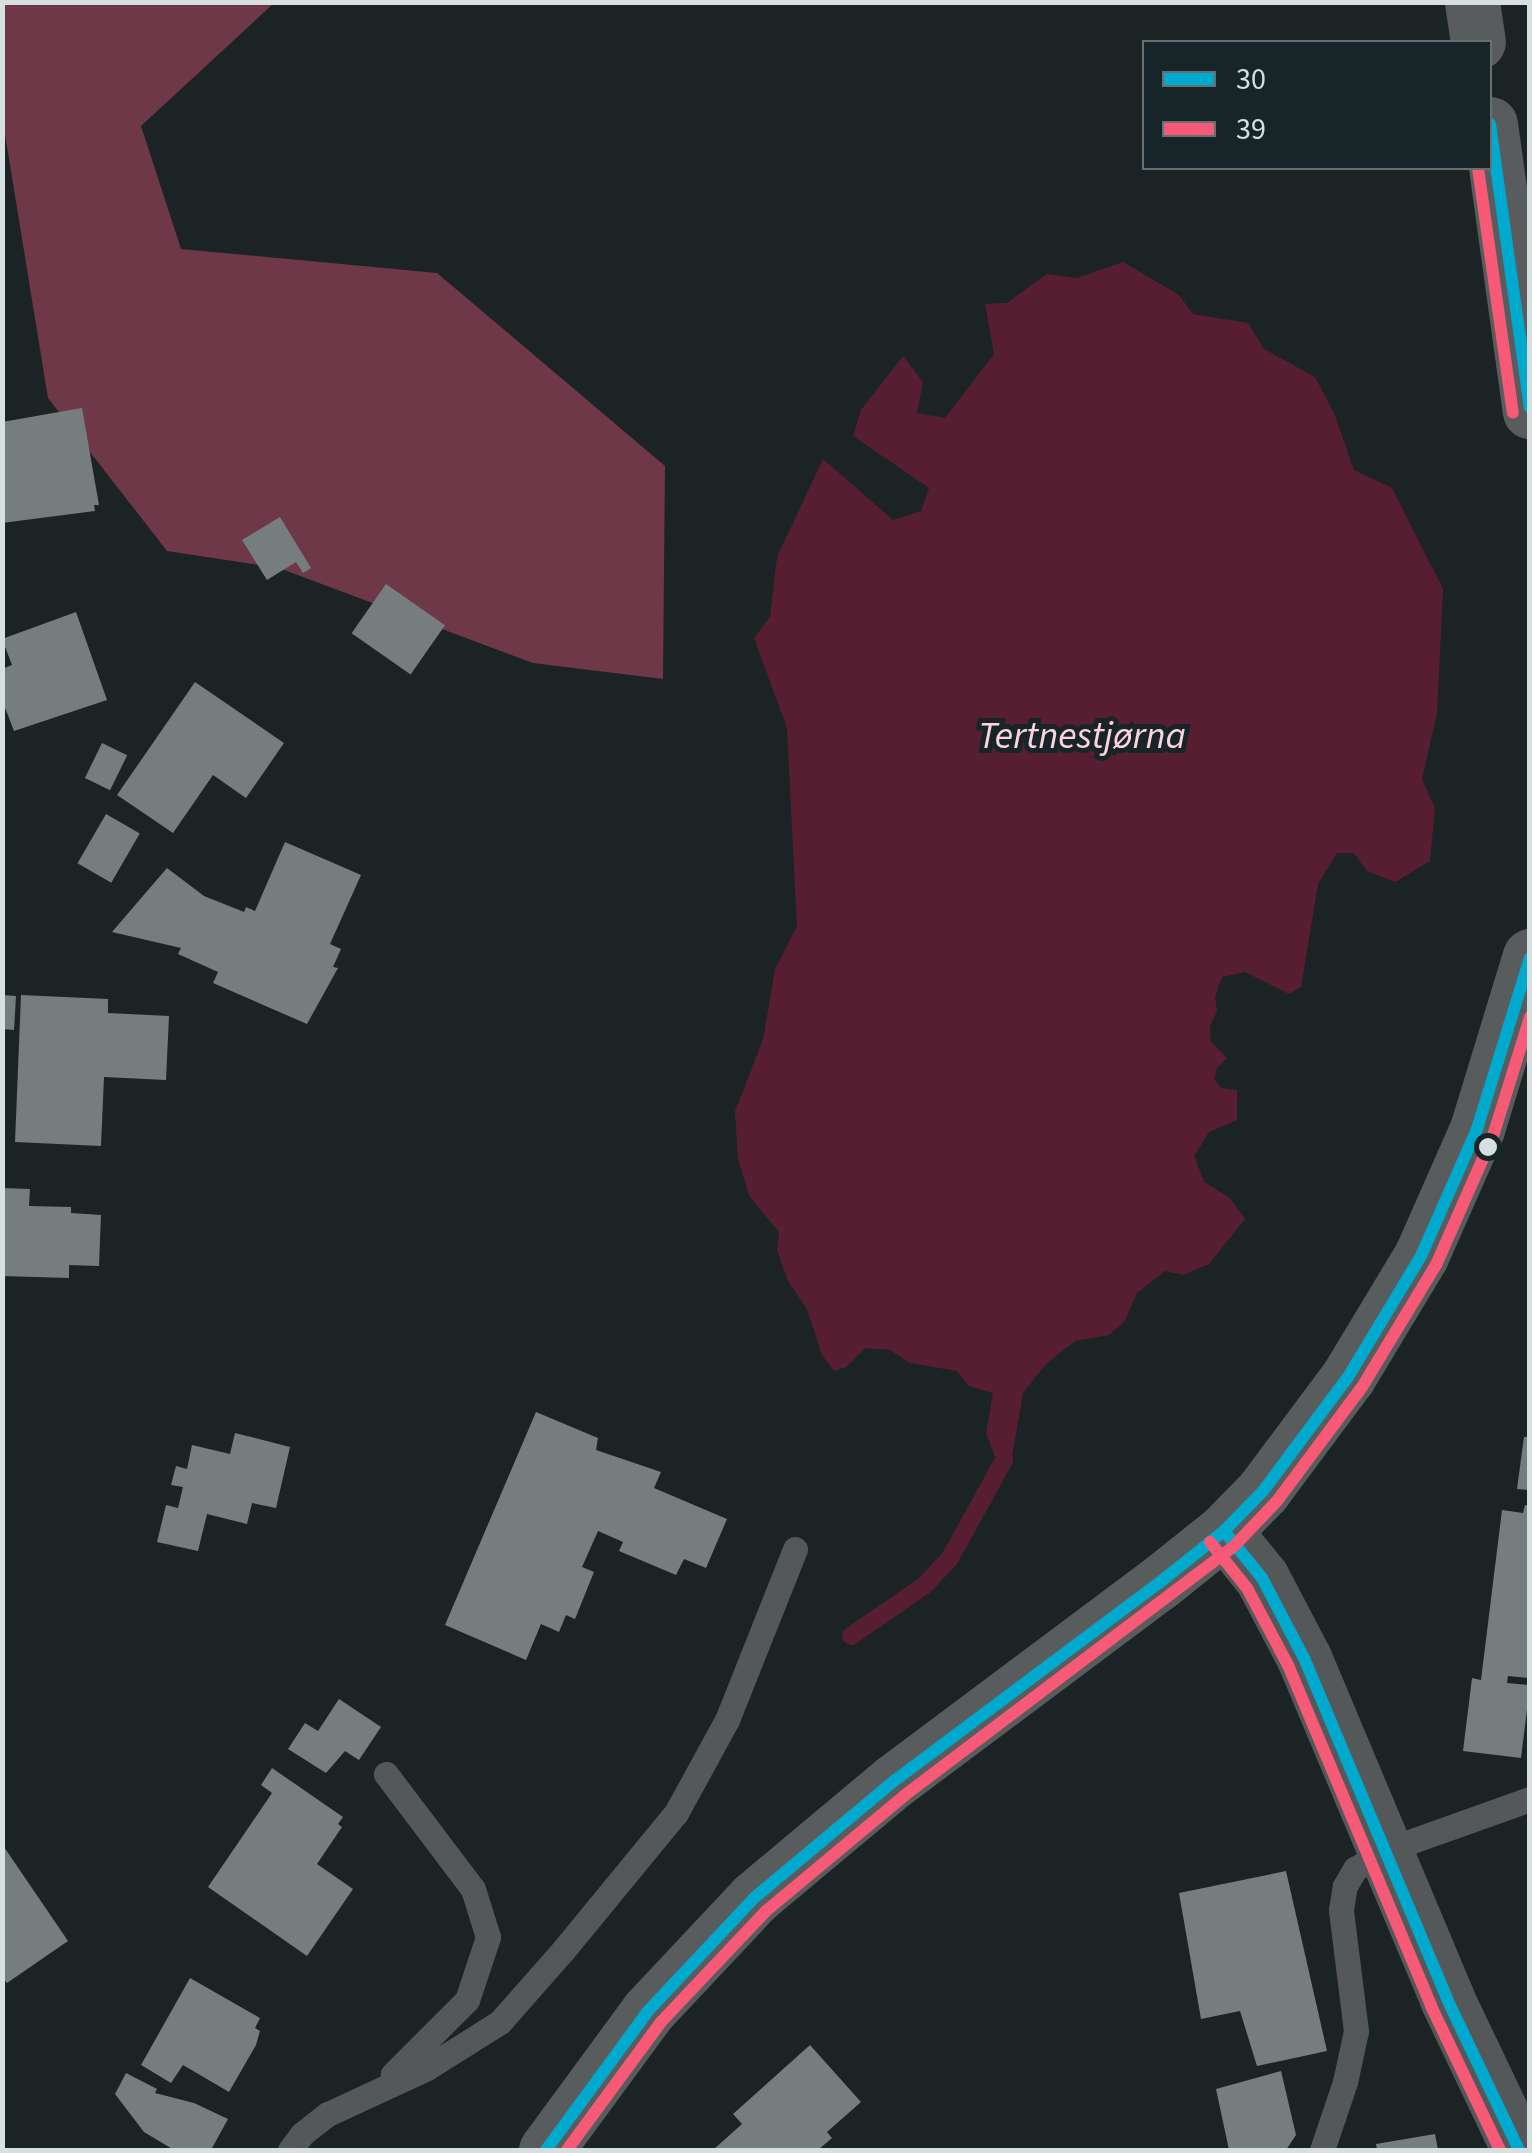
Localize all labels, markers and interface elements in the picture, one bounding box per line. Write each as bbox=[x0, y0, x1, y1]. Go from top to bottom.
legend bbox=[1142, 40, 1492, 170]
text: 30 bbox=[1236, 58, 1266, 101]
text: 39 bbox=[1236, 108, 1266, 151]
water label: Tertnestjørna bbox=[978, 714, 1186, 760]
unlabelled marker bbox=[1478, 1137, 1498, 1157]

